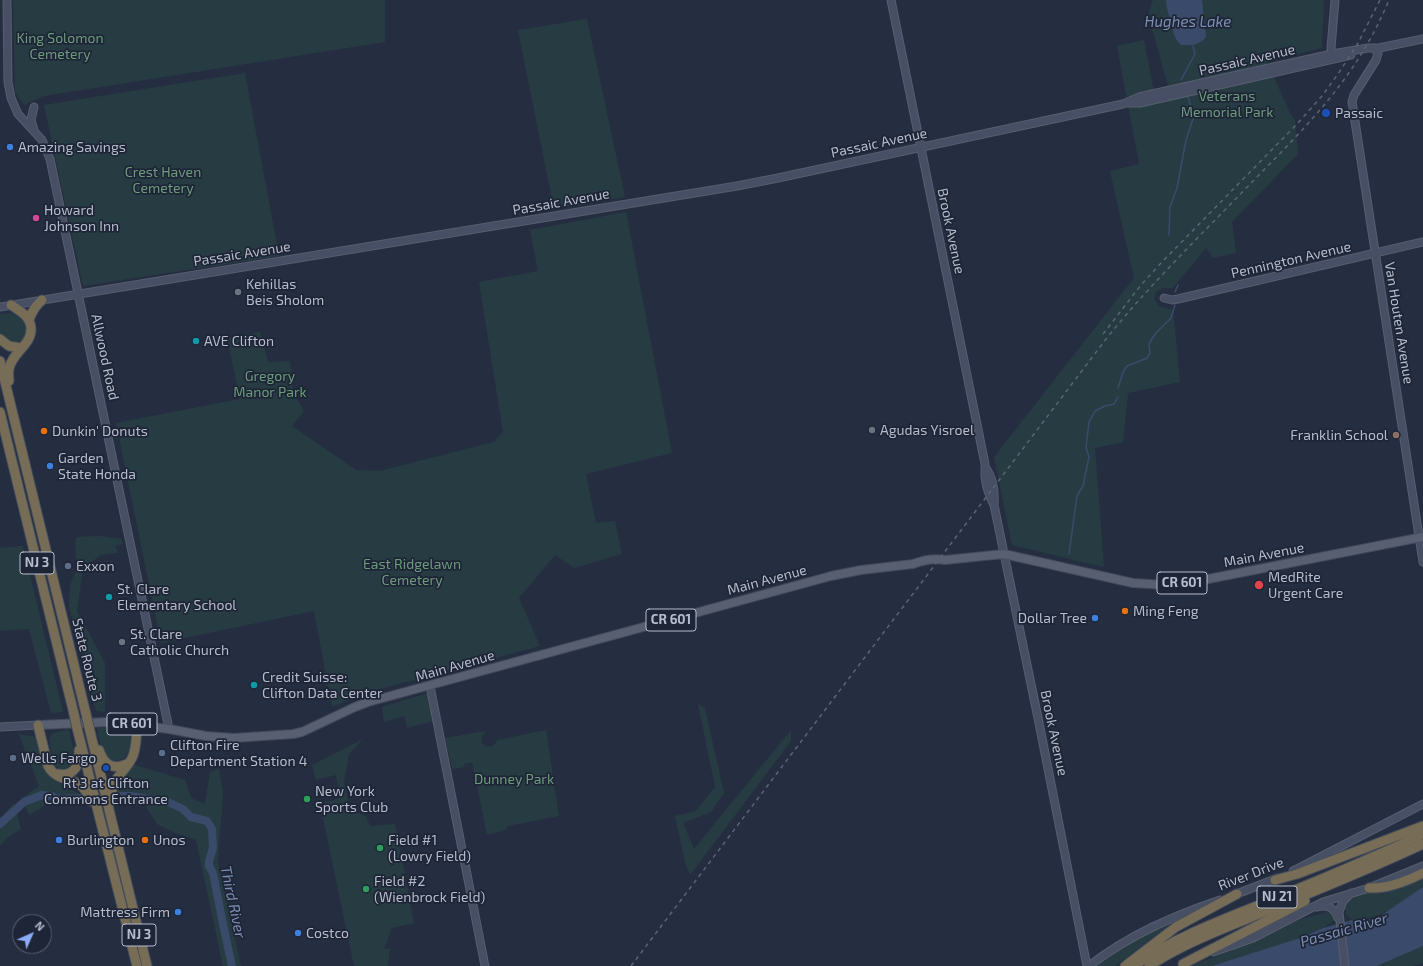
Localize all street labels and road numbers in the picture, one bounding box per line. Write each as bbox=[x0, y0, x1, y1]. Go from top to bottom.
street label: Passaic Avenue bbox=[1197, 41, 1297, 79]
street label: Passaic Avenue bbox=[829, 125, 929, 161]
street label: Passaic Avenue bbox=[511, 185, 611, 219]
street label: Brook Avenue bbox=[934, 187, 968, 275]
street label: Passaic Avenue bbox=[192, 238, 292, 270]
street label: Pennington Avenue bbox=[1229, 238, 1353, 282]
street label: Van Houten Avenue bbox=[1381, 261, 1417, 385]
street label: Allwood Road bbox=[88, 312, 122, 402]
street label: Main Avenue bbox=[1222, 539, 1306, 571]
road number: NJ 3 bbox=[20, 552, 54, 574]
street label: Main Avenue bbox=[725, 561, 809, 599]
road number: CR 601 bbox=[1157, 572, 1207, 594]
road number: CR 601 bbox=[646, 609, 696, 631]
street label: State Route 3 bbox=[69, 617, 105, 703]
street label: Main Avenue bbox=[413, 647, 497, 685]
street label: Brook Avenue bbox=[1037, 689, 1071, 777]
road number: CR 601 bbox=[107, 713, 157, 735]
street label: River Drive bbox=[1216, 854, 1286, 894]
road number: NJ 21 bbox=[1257, 886, 1297, 908]
road number: NJ 3 bbox=[122, 924, 156, 946]

